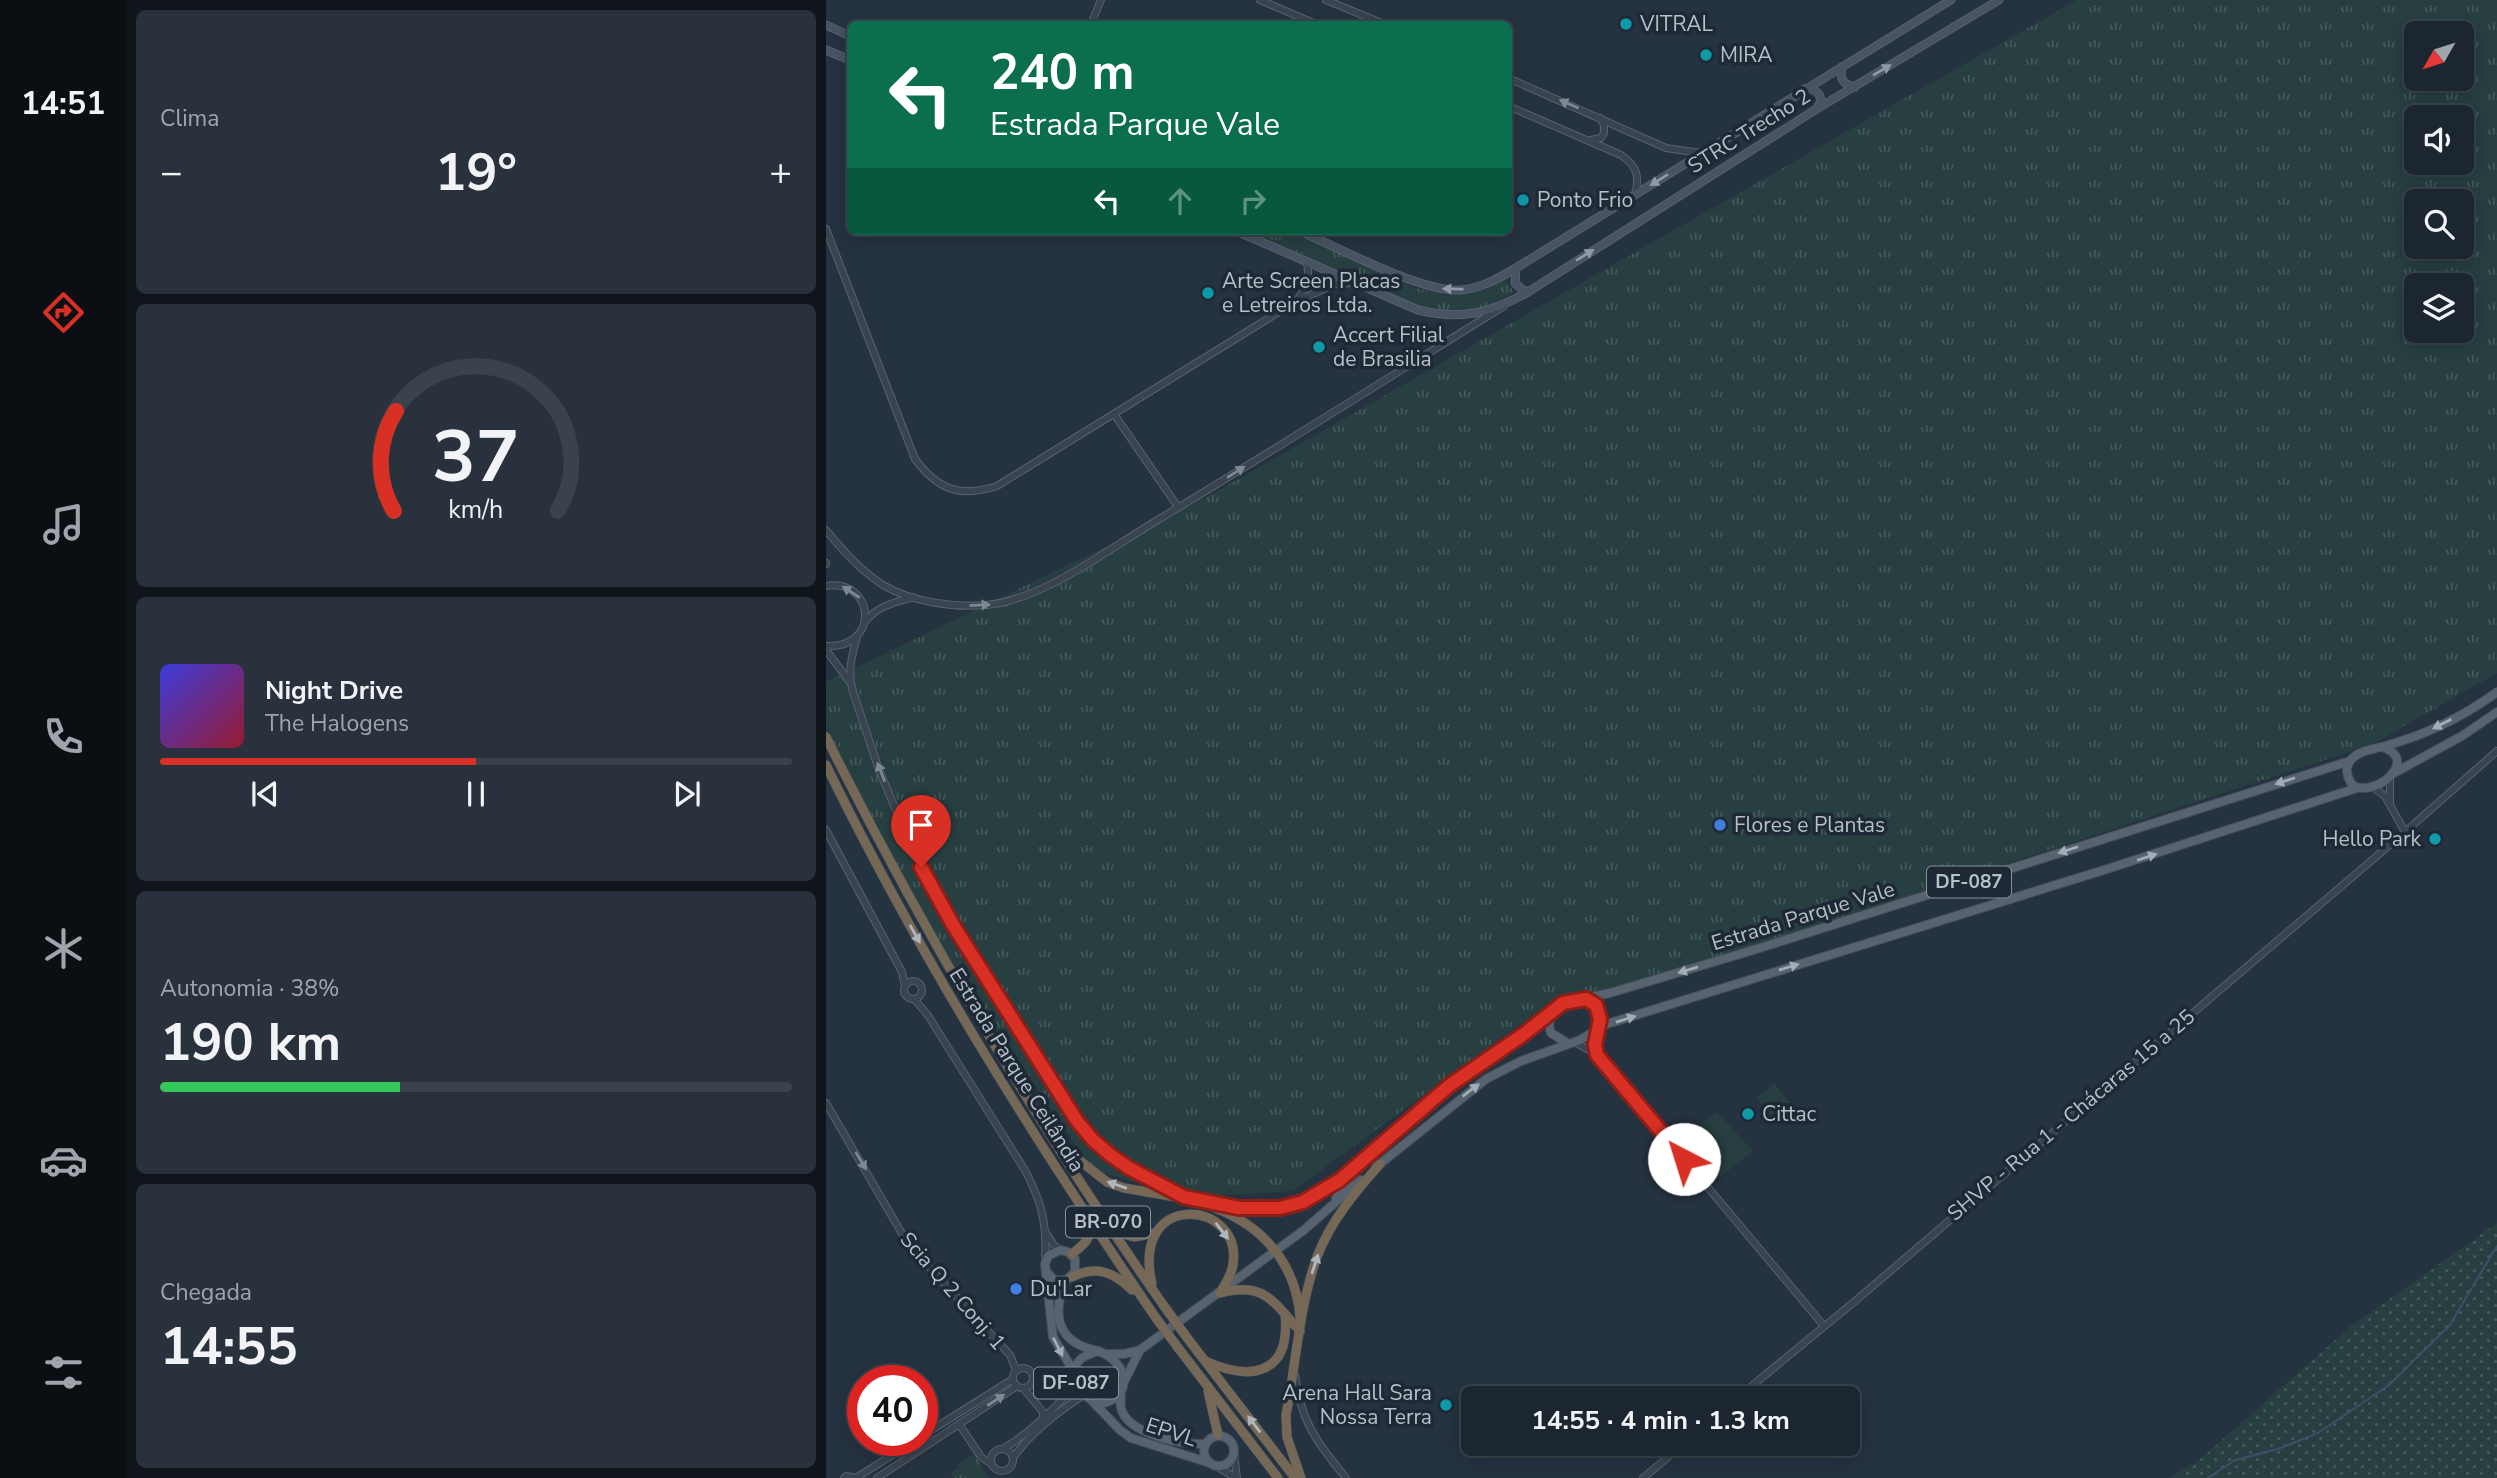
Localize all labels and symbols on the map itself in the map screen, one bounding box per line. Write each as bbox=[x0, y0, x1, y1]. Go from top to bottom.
place label: VITRAL bbox=[1639, 10, 1714, 38]
marker: VITRAL bbox=[1618, 16, 1634, 32]
north arrow bbox=[2404, 21, 2474, 91]
place label: MIRA bbox=[1720, 41, 1772, 69]
marker: MIRA bbox=[1698, 47, 1714, 63]
one-way arrow bbox=[1873, 64, 1892, 76]
street label: STRC Trecho 2 bbox=[1682, 82, 1816, 180]
one-way arrow bbox=[1559, 98, 1580, 109]
one-way arrow bbox=[1649, 173, 1669, 186]
place label: Ponto Frio bbox=[1537, 186, 1633, 214]
marker: Ponto Frio bbox=[1515, 192, 1531, 208]
one-way arrow bbox=[1576, 249, 1595, 262]
place label: Arte Screen Placas e Letreiros Ltda. bbox=[1222, 267, 1400, 319]
one-way arrow bbox=[1442, 283, 1464, 295]
marker: Arte Screen Placas e Letreiros Ltda. bbox=[1200, 285, 1216, 301]
place label: Accert Filial de Brasilia bbox=[1333, 321, 1445, 373]
marker: Accert Filial de Brasilia bbox=[1311, 339, 1327, 355]
one-way arrow bbox=[1227, 465, 1246, 478]
one-way arrow bbox=[841, 586, 861, 599]
one-way arrow bbox=[969, 599, 991, 610]
one-way arrow bbox=[2432, 719, 2452, 730]
one-way arrow bbox=[875, 762, 886, 783]
one-way arrow bbox=[2274, 776, 2295, 787]
pin bbox=[891, 795, 951, 867]
place label: Flores e Plantas bbox=[1734, 811, 1885, 839]
marker: Flores e Plantas bbox=[1712, 817, 1728, 833]
place label: Hello Park bbox=[2323, 825, 2421, 853]
marker: Hello Park bbox=[2427, 831, 2443, 847]
one-way arrow bbox=[2058, 845, 2079, 856]
one-way arrow bbox=[2136, 851, 2157, 861]
road number: DF-087 bbox=[1927, 866, 2011, 898]
street label: Estrada Parque Vale bbox=[1708, 875, 1898, 957]
one-way arrow bbox=[909, 924, 921, 944]
one-way arrow bbox=[1779, 962, 1800, 972]
street label: Estrada Parque Ceilândia bbox=[943, 963, 1091, 1177]
one-way arrow bbox=[1677, 965, 1698, 975]
street label: SHVP - Rua 1 - Chácaras 15 a 25 bbox=[1941, 1003, 2201, 1227]
one-way arrow bbox=[1615, 1013, 1636, 1023]
one-way arrow bbox=[1461, 1083, 1479, 1098]
place label: Cittac bbox=[1762, 1100, 1817, 1128]
marker: Cittac bbox=[1740, 1106, 1756, 1122]
position arrow bbox=[1647, 1122, 1721, 1196]
one-way arrow bbox=[855, 1152, 867, 1171]
one-way arrow bbox=[1106, 1179, 1127, 1190]
road number: BR-070 bbox=[1066, 1206, 1150, 1238]
one-way arrow bbox=[1215, 1221, 1230, 1239]
street label: Scia Q 2 Conj. 1 bbox=[894, 1226, 1012, 1356]
one-way arrow bbox=[1310, 1253, 1321, 1274]
place label: Du'Lar bbox=[1030, 1275, 1093, 1303]
marker: Du'Lar bbox=[1008, 1281, 1024, 1297]
one-way arrow bbox=[1052, 1338, 1064, 1357]
speed limit sign: 40 bbox=[847, 1365, 938, 1456]
road number: DF-087 bbox=[1034, 1368, 1118, 1399]
place label: Arena Hall Sara Nossa Terra bbox=[1282, 1379, 1432, 1431]
one-way arrow bbox=[986, 1394, 1005, 1407]
marker: Arena Hall Sara Nossa Terra bbox=[1438, 1397, 1454, 1413]
street label: EPVL bbox=[1142, 1411, 1200, 1453]
one-way arrow bbox=[1246, 1415, 1261, 1433]

